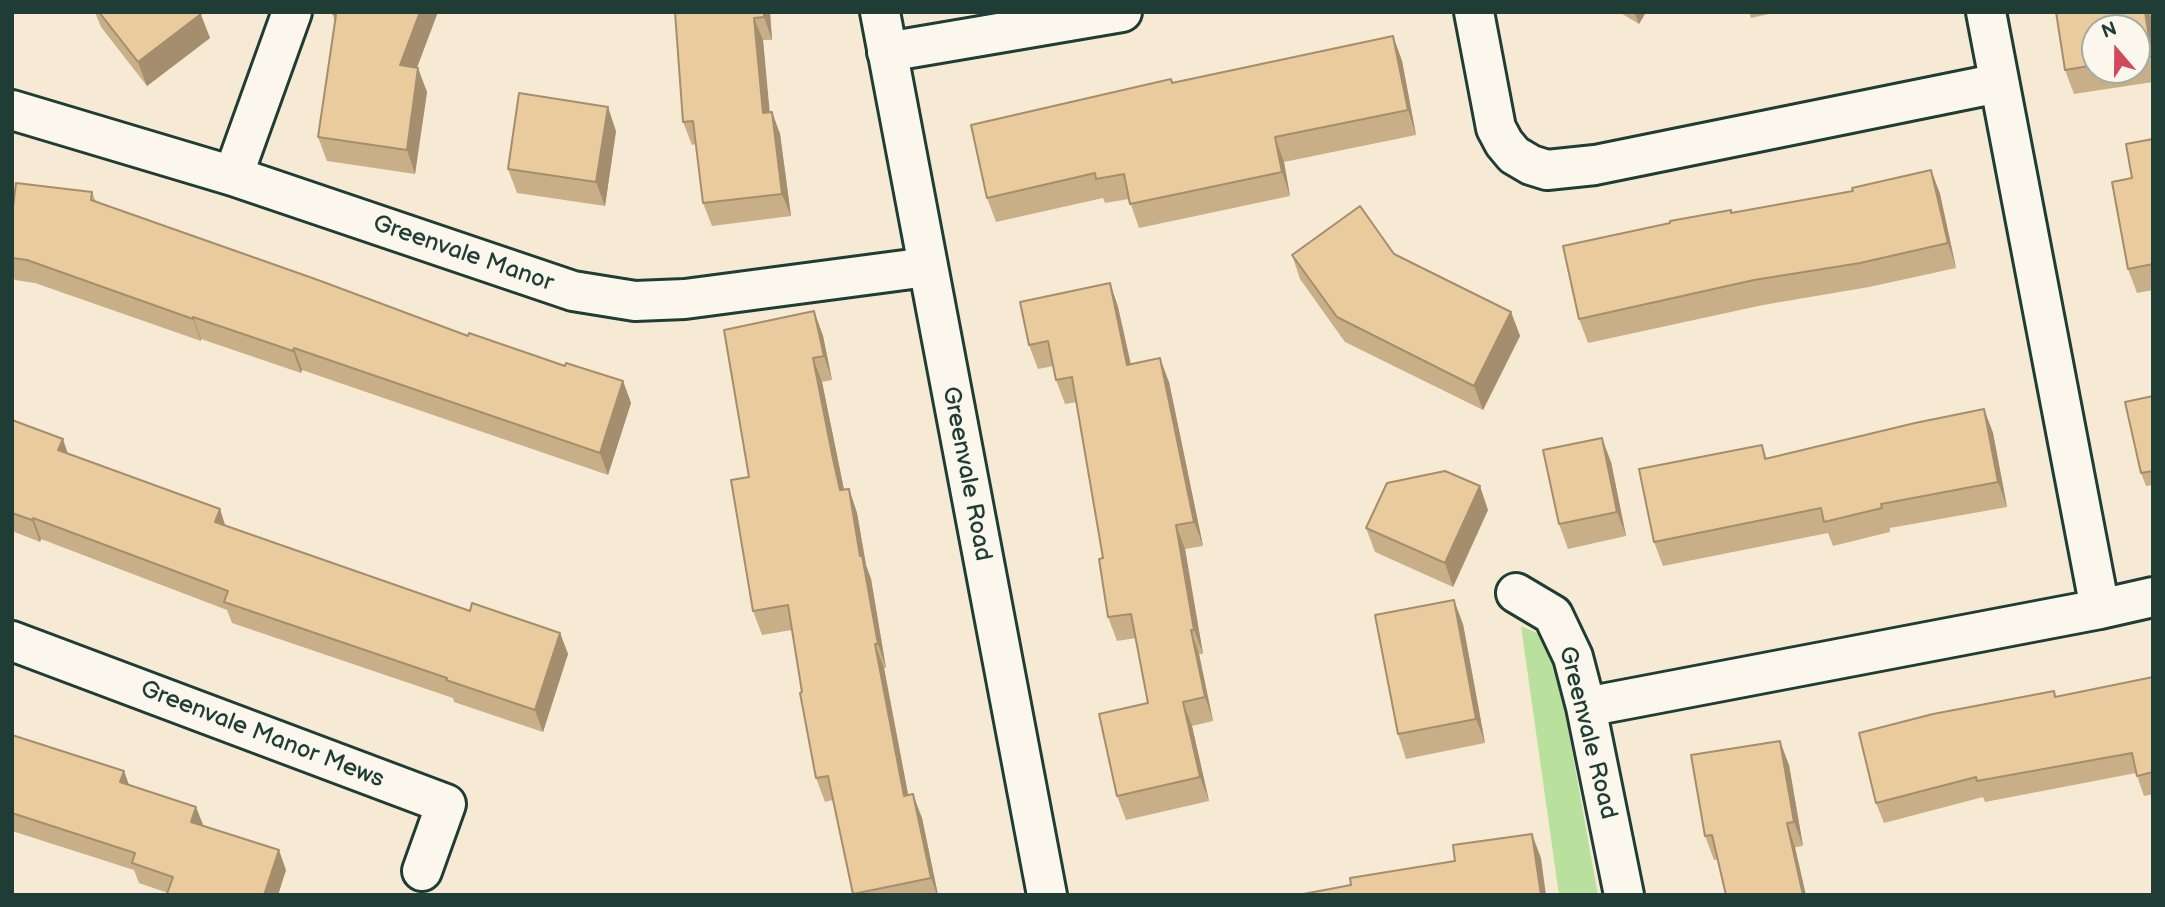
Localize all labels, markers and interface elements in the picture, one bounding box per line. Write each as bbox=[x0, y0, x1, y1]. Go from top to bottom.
north arrow bbox=[2081, 14, 2151, 84]
text: N bbox=[2099, 17, 2120, 44]
street label: Greenvale Manor bbox=[369, 210, 557, 298]
street label: Greenvale Road bbox=[935, 384, 997, 564]
street label: Greenvale Road bbox=[1552, 644, 1622, 822]
street label: Greenvale Manor Mews bbox=[136, 675, 388, 795]

